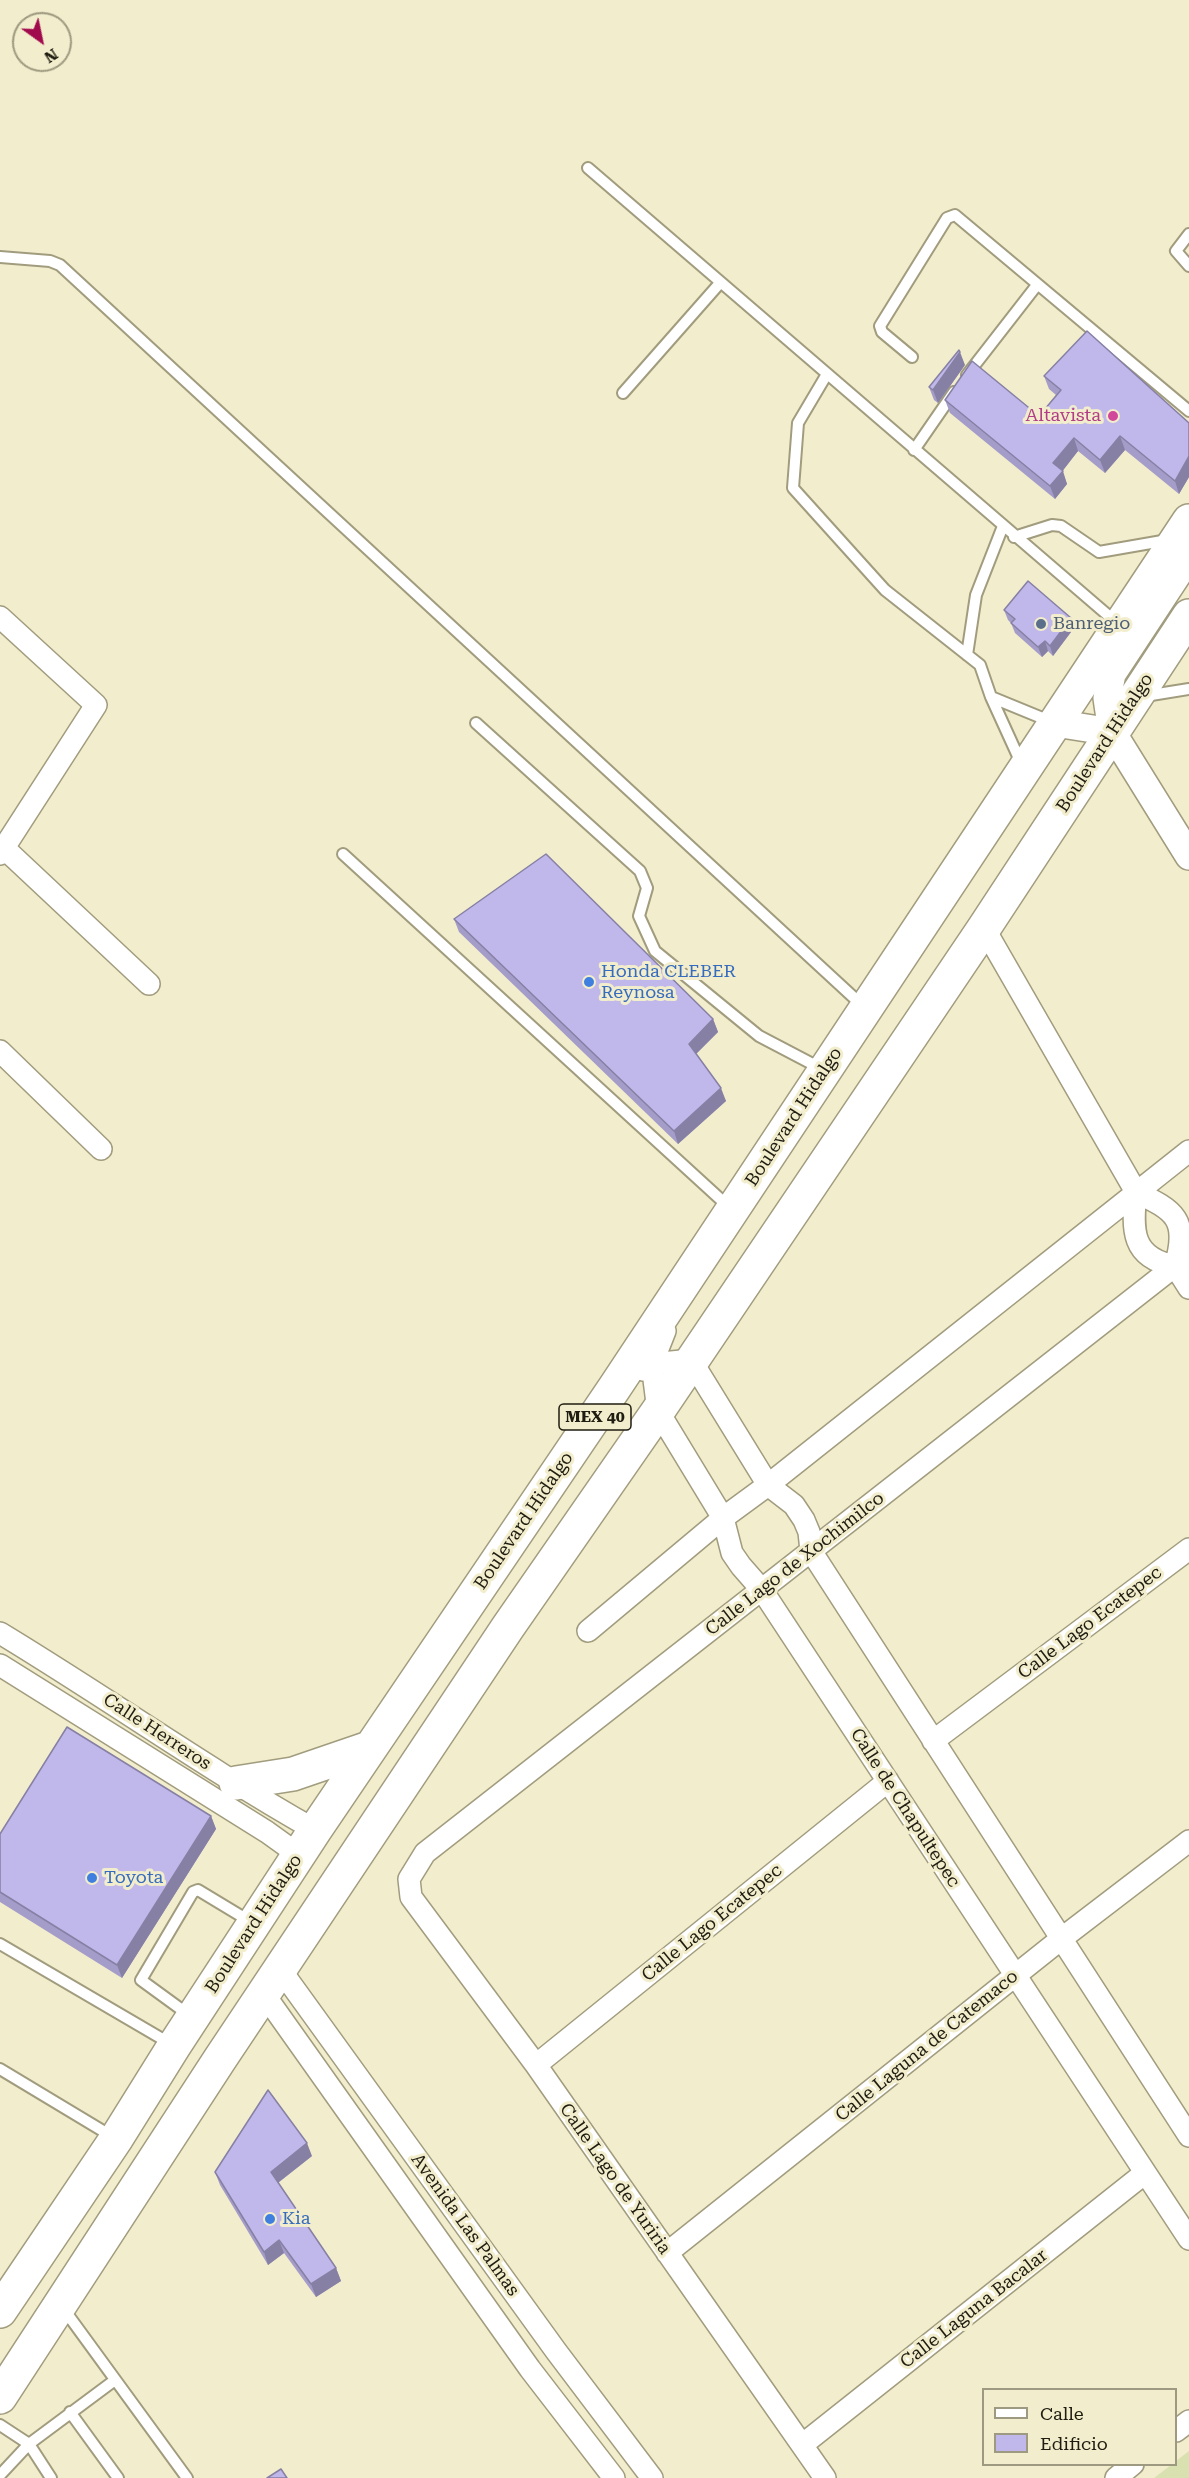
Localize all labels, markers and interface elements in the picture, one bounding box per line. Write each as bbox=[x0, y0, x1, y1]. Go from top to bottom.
north arrow bbox=[12, 12, 72, 72]
text: N bbox=[41, 45, 61, 67]
place label: Altavista bbox=[1025, 405, 1101, 427]
marker: Altavista bbox=[1106, 409, 1120, 423]
place label: Banregio bbox=[1053, 613, 1130, 635]
marker: Banregio bbox=[1034, 617, 1048, 631]
street label: Boulevard Hidalgo bbox=[1052, 670, 1158, 816]
place label: Honda CLEBER Reynosa bbox=[601, 961, 736, 1004]
marker: Honda CLEBER Reynosa bbox=[582, 975, 596, 989]
street label: Boulevard Hidalgo bbox=[741, 1044, 847, 1190]
road number: MEX 40 bbox=[559, 1404, 631, 1430]
street label: Boulevard Hidalgo bbox=[470, 1448, 578, 1594]
street label: Calle Lago de Xochimilco bbox=[701, 1488, 889, 1640]
street label: Calle Lago Ecatepec bbox=[1014, 1562, 1166, 1684]
street label: Calle Herreros bbox=[99, 1689, 215, 1775]
street label: Calle de Chapultepec bbox=[845, 1724, 965, 1892]
street label: Boulevard Hidalgo bbox=[201, 1851, 307, 1997]
street label: Calle Lago Ecatepec bbox=[638, 1860, 786, 1986]
place label: Toyota bbox=[104, 1867, 163, 1889]
marker: Toyota bbox=[85, 1871, 99, 1885]
street label: Calle Laguna de Catemaco bbox=[831, 1966, 1023, 2126]
street label: Calle Lago de Yuriria bbox=[555, 2099, 675, 2259]
street label: Avenida Las Palmas bbox=[406, 2150, 524, 2300]
place label: Kia bbox=[282, 2208, 311, 2230]
marker: Kia bbox=[263, 2212, 277, 2226]
street label: Calle Laguna Bacalar bbox=[896, 2245, 1052, 2373]
legend bbox=[982, 2388, 1177, 2466]
text: Calle bbox=[1040, 2403, 1084, 2424]
text: Edificio bbox=[1040, 2433, 1108, 2454]

